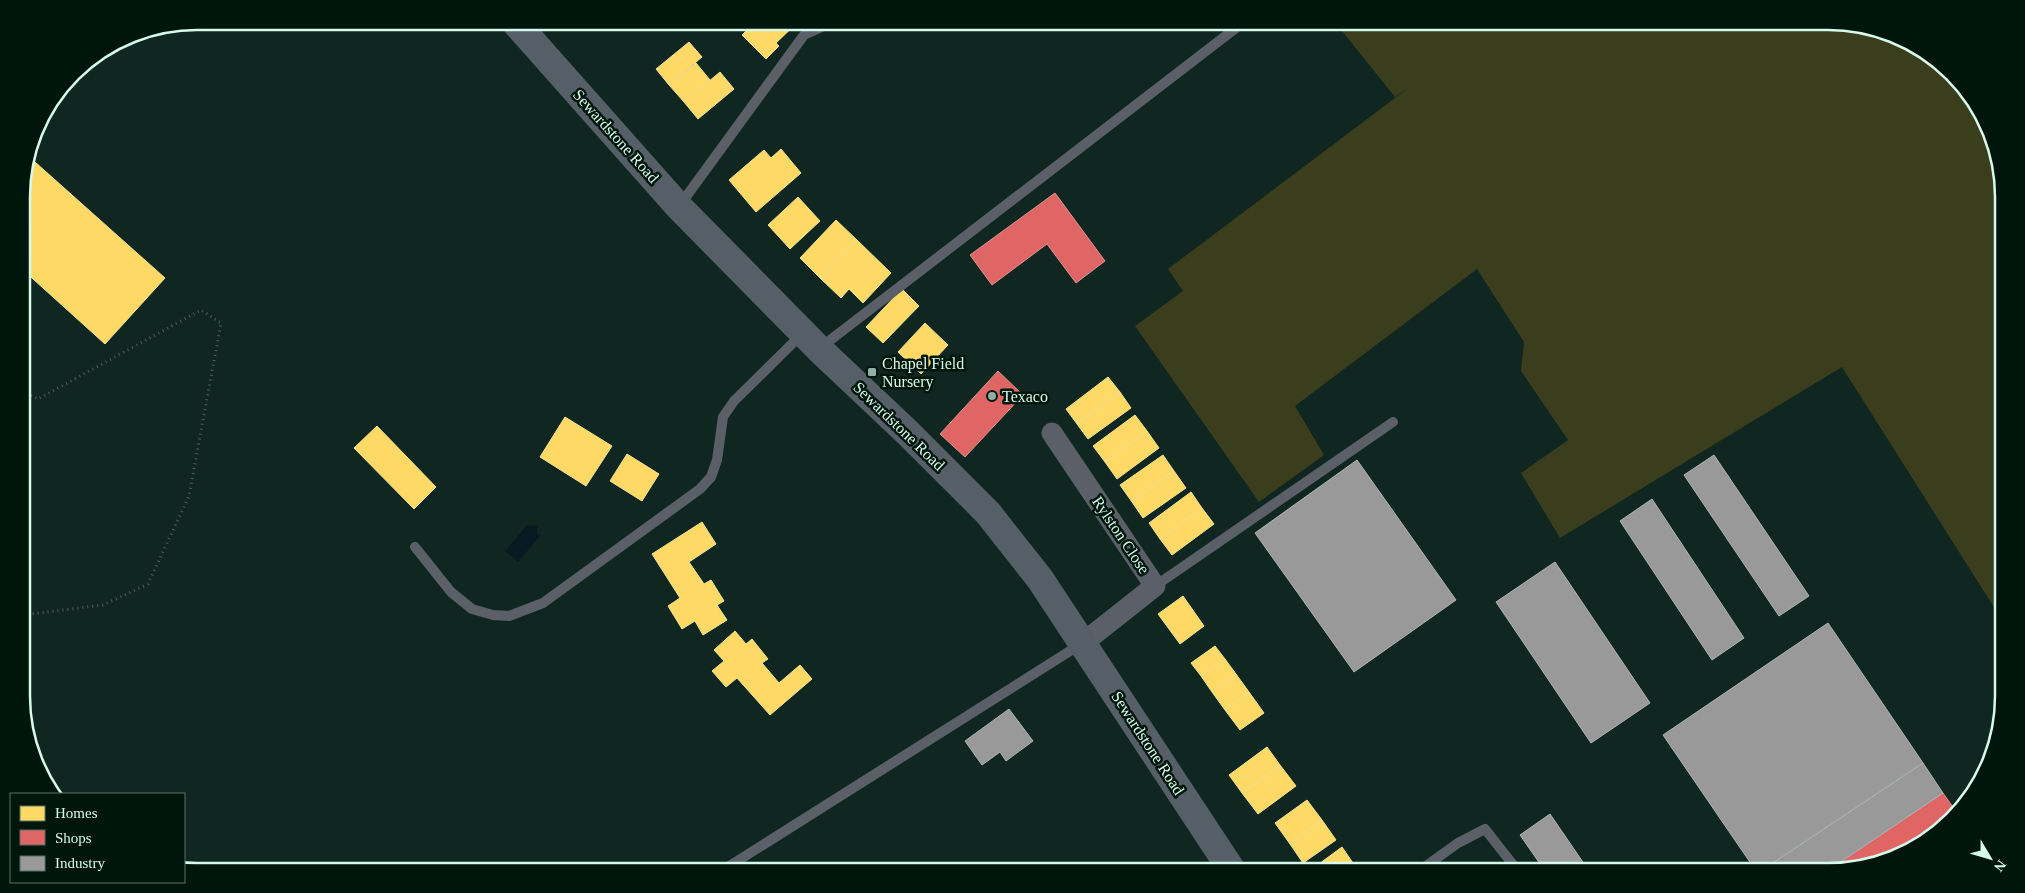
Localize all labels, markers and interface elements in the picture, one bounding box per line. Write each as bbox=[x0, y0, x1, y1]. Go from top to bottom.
street label: Sewardstone Road bbox=[570, 86, 662, 186]
place label: Chapel Field Nursery bbox=[882, 355, 964, 391]
marker: Chapel Field Nursery bbox=[866, 366, 878, 378]
street label: Sewardstone Road bbox=[850, 378, 948, 474]
place label: Texaco bbox=[1002, 388, 1048, 405]
marker: Texaco bbox=[986, 390, 998, 402]
street label: Rylston Close bbox=[1088, 493, 1153, 577]
street label: Sewardstone Road bbox=[1108, 688, 1188, 798]
legend bbox=[10, 793, 185, 883]
text: Homes bbox=[55, 805, 98, 821]
text: Shops bbox=[55, 830, 92, 846]
north arrow bbox=[1965, 833, 2015, 883]
text: Industry bbox=[55, 855, 105, 871]
text: N bbox=[1991, 857, 2009, 874]

